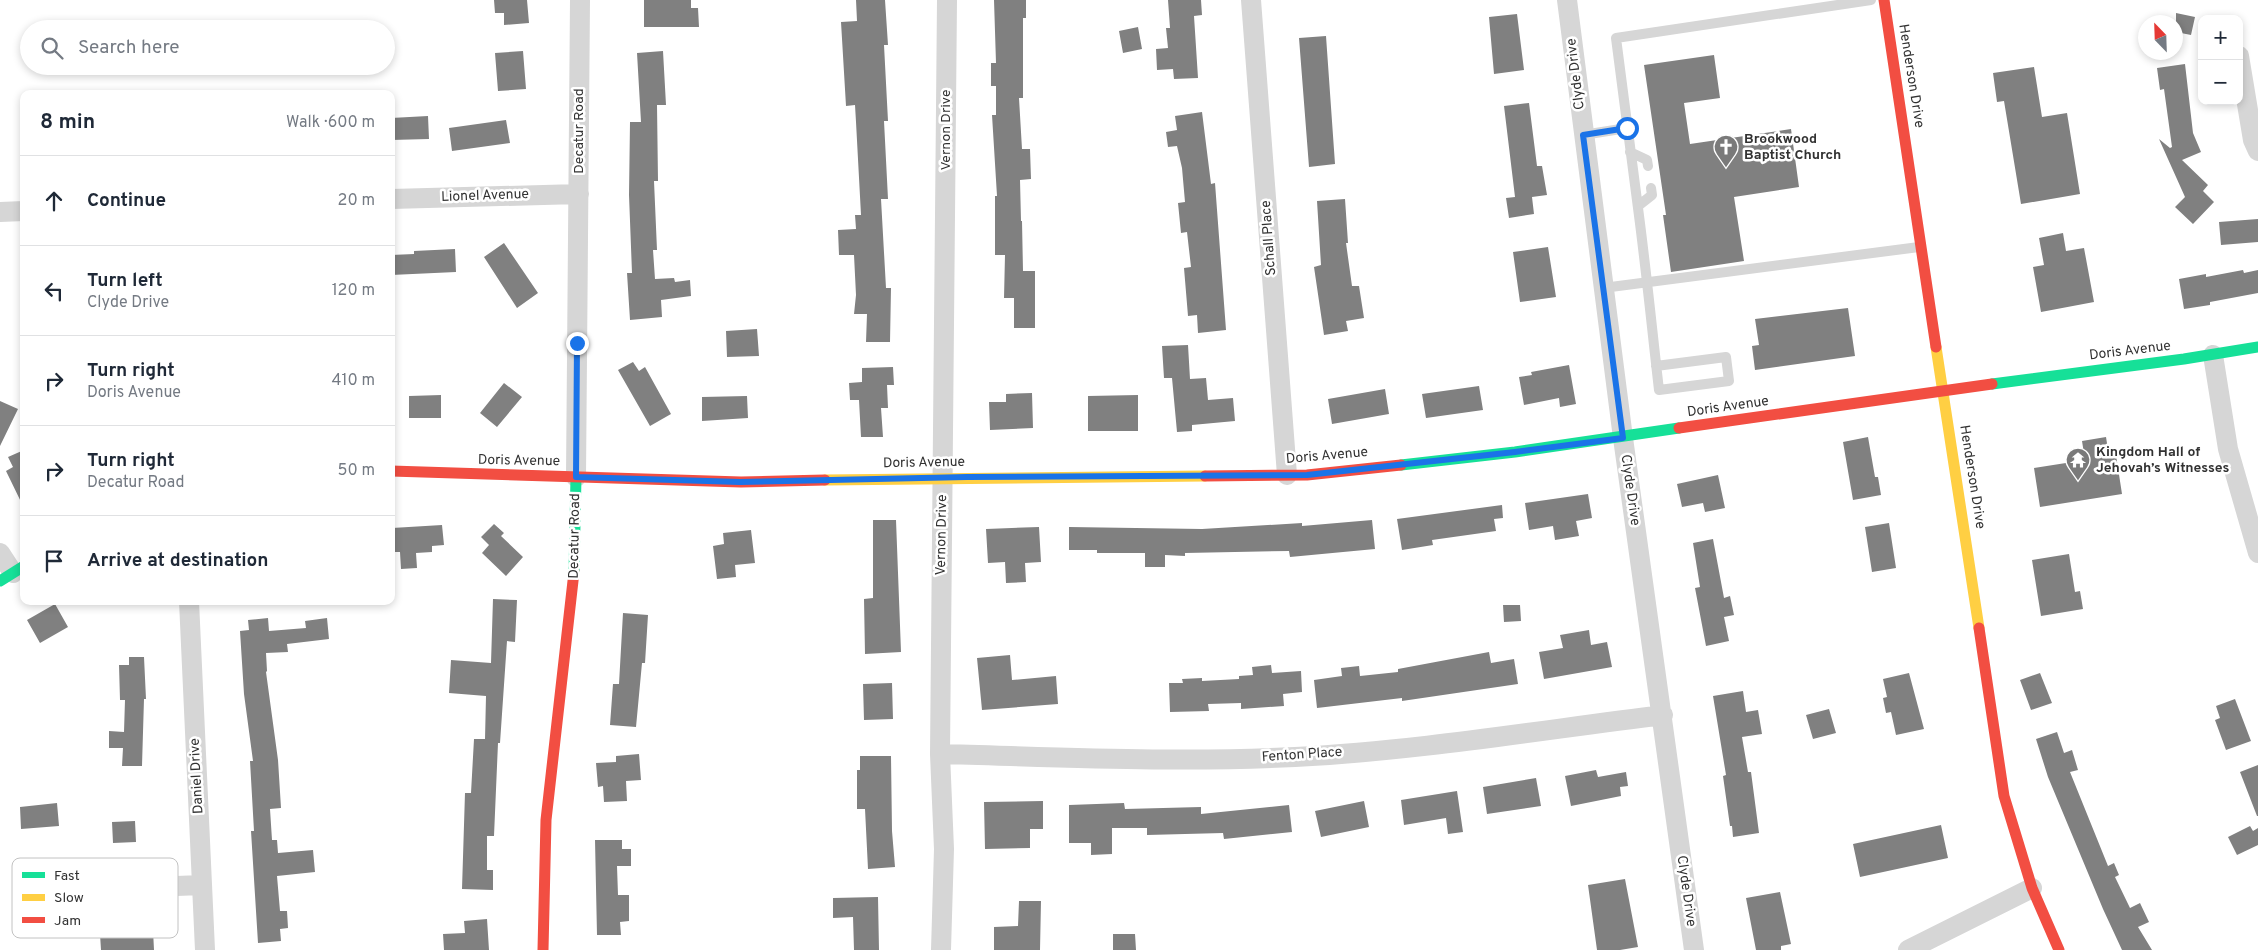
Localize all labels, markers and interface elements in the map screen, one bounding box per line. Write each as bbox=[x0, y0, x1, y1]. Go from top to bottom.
north arrow bbox=[2138, 15, 2183, 60]
map controls bbox=[2198, 15, 2243, 105]
button: + bbox=[2198, 15, 2243, 60]
search box bbox=[20, 20, 395, 75]
street label: Henderson Drive bbox=[1894, 23, 1928, 129]
icon: search bbox=[38, 34, 66, 62]
text: Search here bbox=[78, 36, 180, 60]
street label: Clyde Drive bbox=[1563, 37, 1589, 111]
button: − bbox=[2198, 60, 2243, 105]
street label: Decatur Road bbox=[571, 88, 588, 174]
street label: Vernon Drive bbox=[938, 89, 955, 171]
text: 8 min bbox=[40, 109, 95, 136]
text: Walk · 600 m bbox=[286, 113, 375, 133]
route start bbox=[1616, 117, 1639, 140]
place label: Brookwood Baptist Church bbox=[1744, 131, 1841, 164]
church icon: Brookwood Baptist Church bbox=[1713, 134, 1739, 168]
street label: Lionel Avenue bbox=[441, 186, 529, 206]
icon: ahead bbox=[40, 187, 68, 215]
text: Continue bbox=[87, 189, 166, 213]
text: 20 m bbox=[338, 191, 375, 211]
street label: Schall Place bbox=[1258, 200, 1280, 276]
text: Turn left bbox=[87, 269, 163, 293]
icon: left bbox=[40, 277, 68, 305]
text: 120 m bbox=[332, 281, 375, 301]
text: Clyde Drive bbox=[87, 293, 169, 313]
route end bbox=[566, 332, 589, 355]
street label: Doris Avenue bbox=[2088, 338, 2172, 364]
text: Turn right bbox=[87, 359, 175, 383]
icon: right bbox=[40, 367, 68, 395]
text: 410 m bbox=[332, 371, 375, 391]
text: Doris Avenue bbox=[87, 383, 181, 403]
street label: Doris Avenue bbox=[1686, 393, 1770, 421]
street label: Henderson Drive bbox=[1955, 424, 1989, 530]
street label: Doris Avenue bbox=[1285, 444, 1369, 468]
place label: Kingdom Hall of Jehovah’s Witnesses bbox=[2096, 444, 2230, 477]
temple icon: Kingdom Hall of Jehovah’s Witnesses bbox=[2065, 447, 2091, 481]
text: Turn right bbox=[87, 449, 175, 473]
street label: Doris Avenue bbox=[478, 452, 560, 470]
street label: Clyde Drive bbox=[1617, 453, 1643, 527]
street label: Doris Avenue bbox=[883, 454, 965, 472]
icon: right bbox=[40, 457, 68, 485]
text: 50 m bbox=[338, 461, 375, 481]
text: Decatur Road bbox=[87, 473, 184, 493]
street label: Decatur Road bbox=[566, 493, 584, 579]
street label: Vernon Drive bbox=[933, 494, 951, 576]
icon: arrive bbox=[40, 547, 68, 575]
text: Arrive at destination bbox=[87, 549, 268, 573]
street label: Daniel Drive bbox=[187, 738, 207, 814]
street label: Fenton Place bbox=[1261, 744, 1343, 766]
street label: Clyde Drive bbox=[1673, 854, 1699, 928]
legend bbox=[12, 858, 178, 938]
text: Fast bbox=[54, 868, 80, 885]
text: Slow bbox=[54, 890, 84, 907]
text: Jam bbox=[54, 913, 81, 930]

